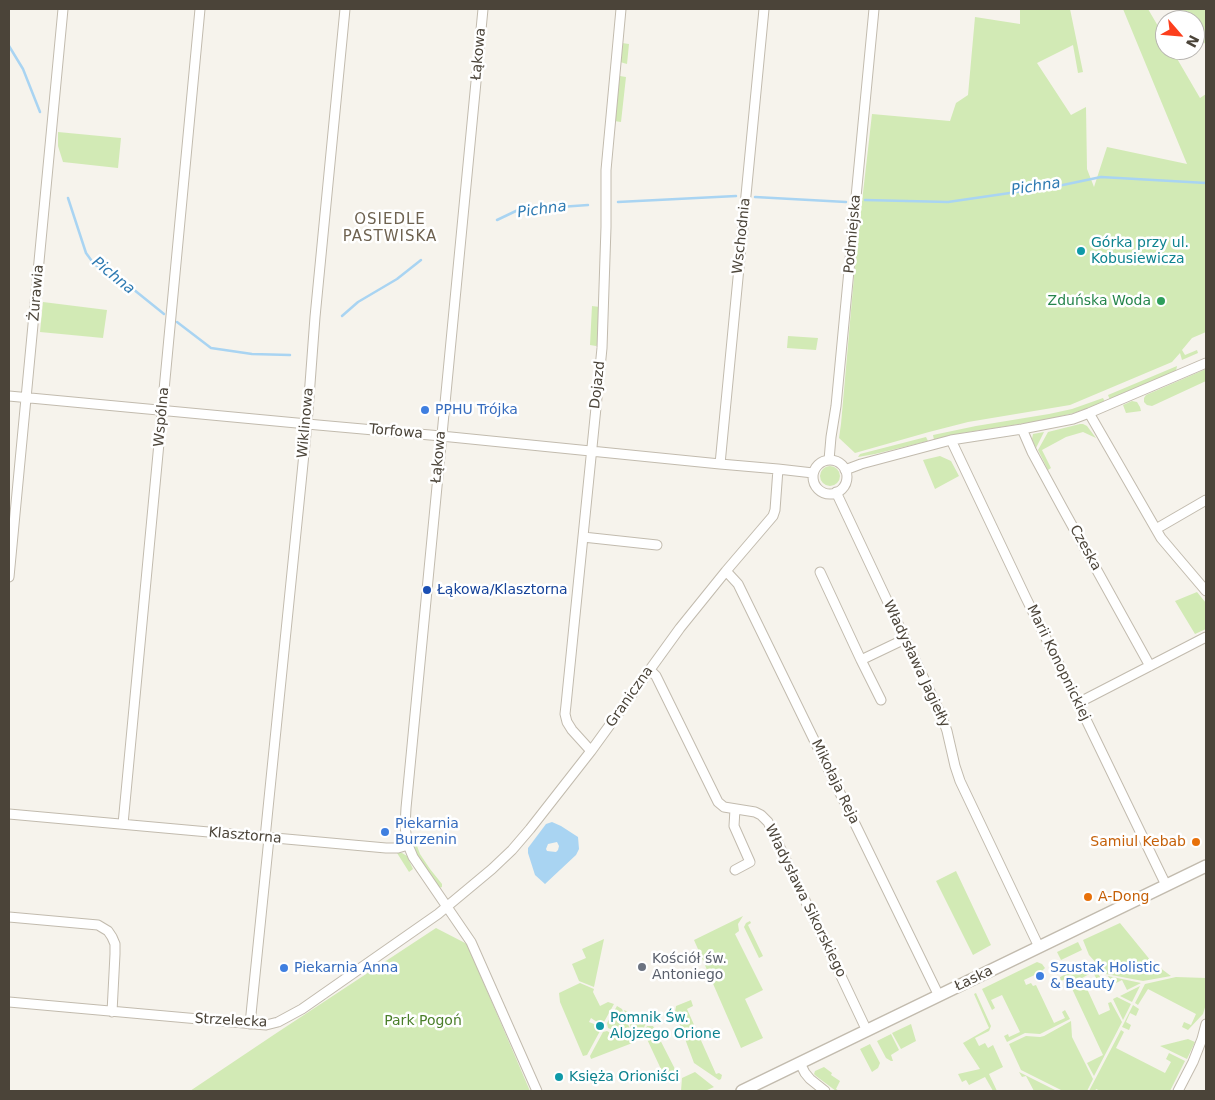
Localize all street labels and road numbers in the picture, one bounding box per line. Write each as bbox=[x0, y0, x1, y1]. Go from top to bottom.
street label: Łąkowa bbox=[468, 27, 490, 81]
street label: Podmiejska bbox=[841, 194, 865, 274]
street label: Wschodnia bbox=[730, 197, 754, 275]
street label: Żurawia bbox=[26, 264, 48, 322]
street label: Dojazd bbox=[587, 360, 609, 410]
street label: Wspólna bbox=[151, 386, 173, 448]
street label: Wiklinowa bbox=[295, 387, 317, 459]
street label: Torfowa bbox=[368, 421, 424, 443]
street label: Łąkowa bbox=[428, 430, 450, 484]
street label: Czeska bbox=[1066, 522, 1104, 574]
street label: Władysława Jagiełły bbox=[879, 598, 953, 730]
street label: Marii Konopnickiej bbox=[1023, 602, 1093, 724]
street label: Graniczna bbox=[603, 663, 657, 731]
street label: Mikołaja Reja bbox=[807, 737, 863, 827]
street label: Władysława Sikorskiego bbox=[761, 822, 849, 980]
street label: Klasztorna bbox=[208, 824, 282, 848]
street label: Łaska bbox=[952, 963, 996, 995]
street label: Strzelecka bbox=[194, 1011, 268, 1031]

